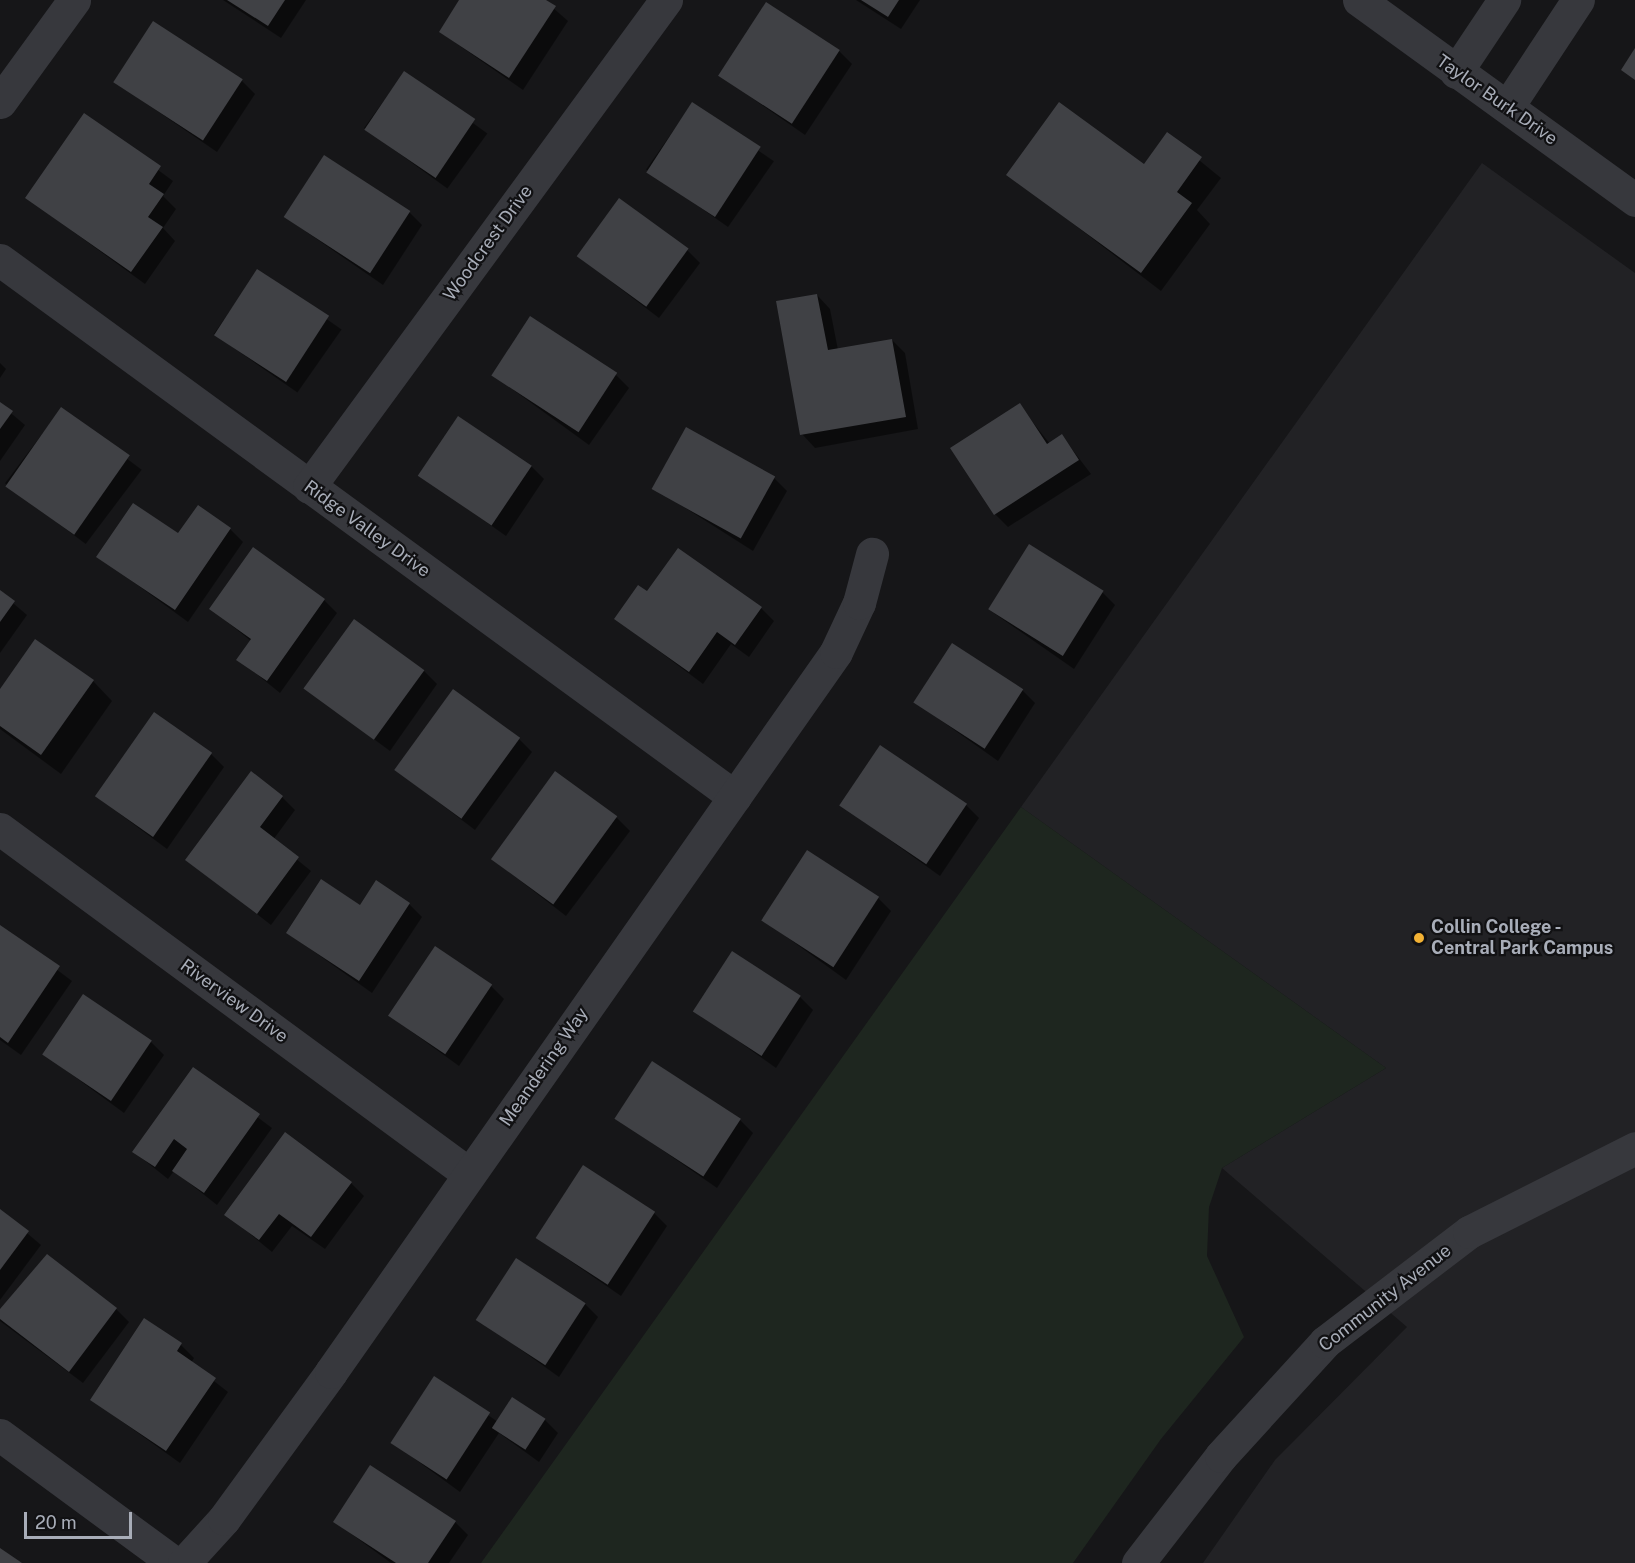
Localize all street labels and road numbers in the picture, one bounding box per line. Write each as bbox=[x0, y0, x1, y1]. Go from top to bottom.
street label: Taylor Burk Drive bbox=[1432, 50, 1562, 150]
street label: Woodcrest Drive bbox=[439, 181, 537, 305]
street label: Ridge Valley Drive bbox=[299, 476, 435, 582]
street label: Riverview Drive bbox=[176, 955, 292, 1047]
street label: Meandering Way bbox=[495, 1003, 593, 1131]
street label: Community Avenue bbox=[1315, 1240, 1455, 1356]

